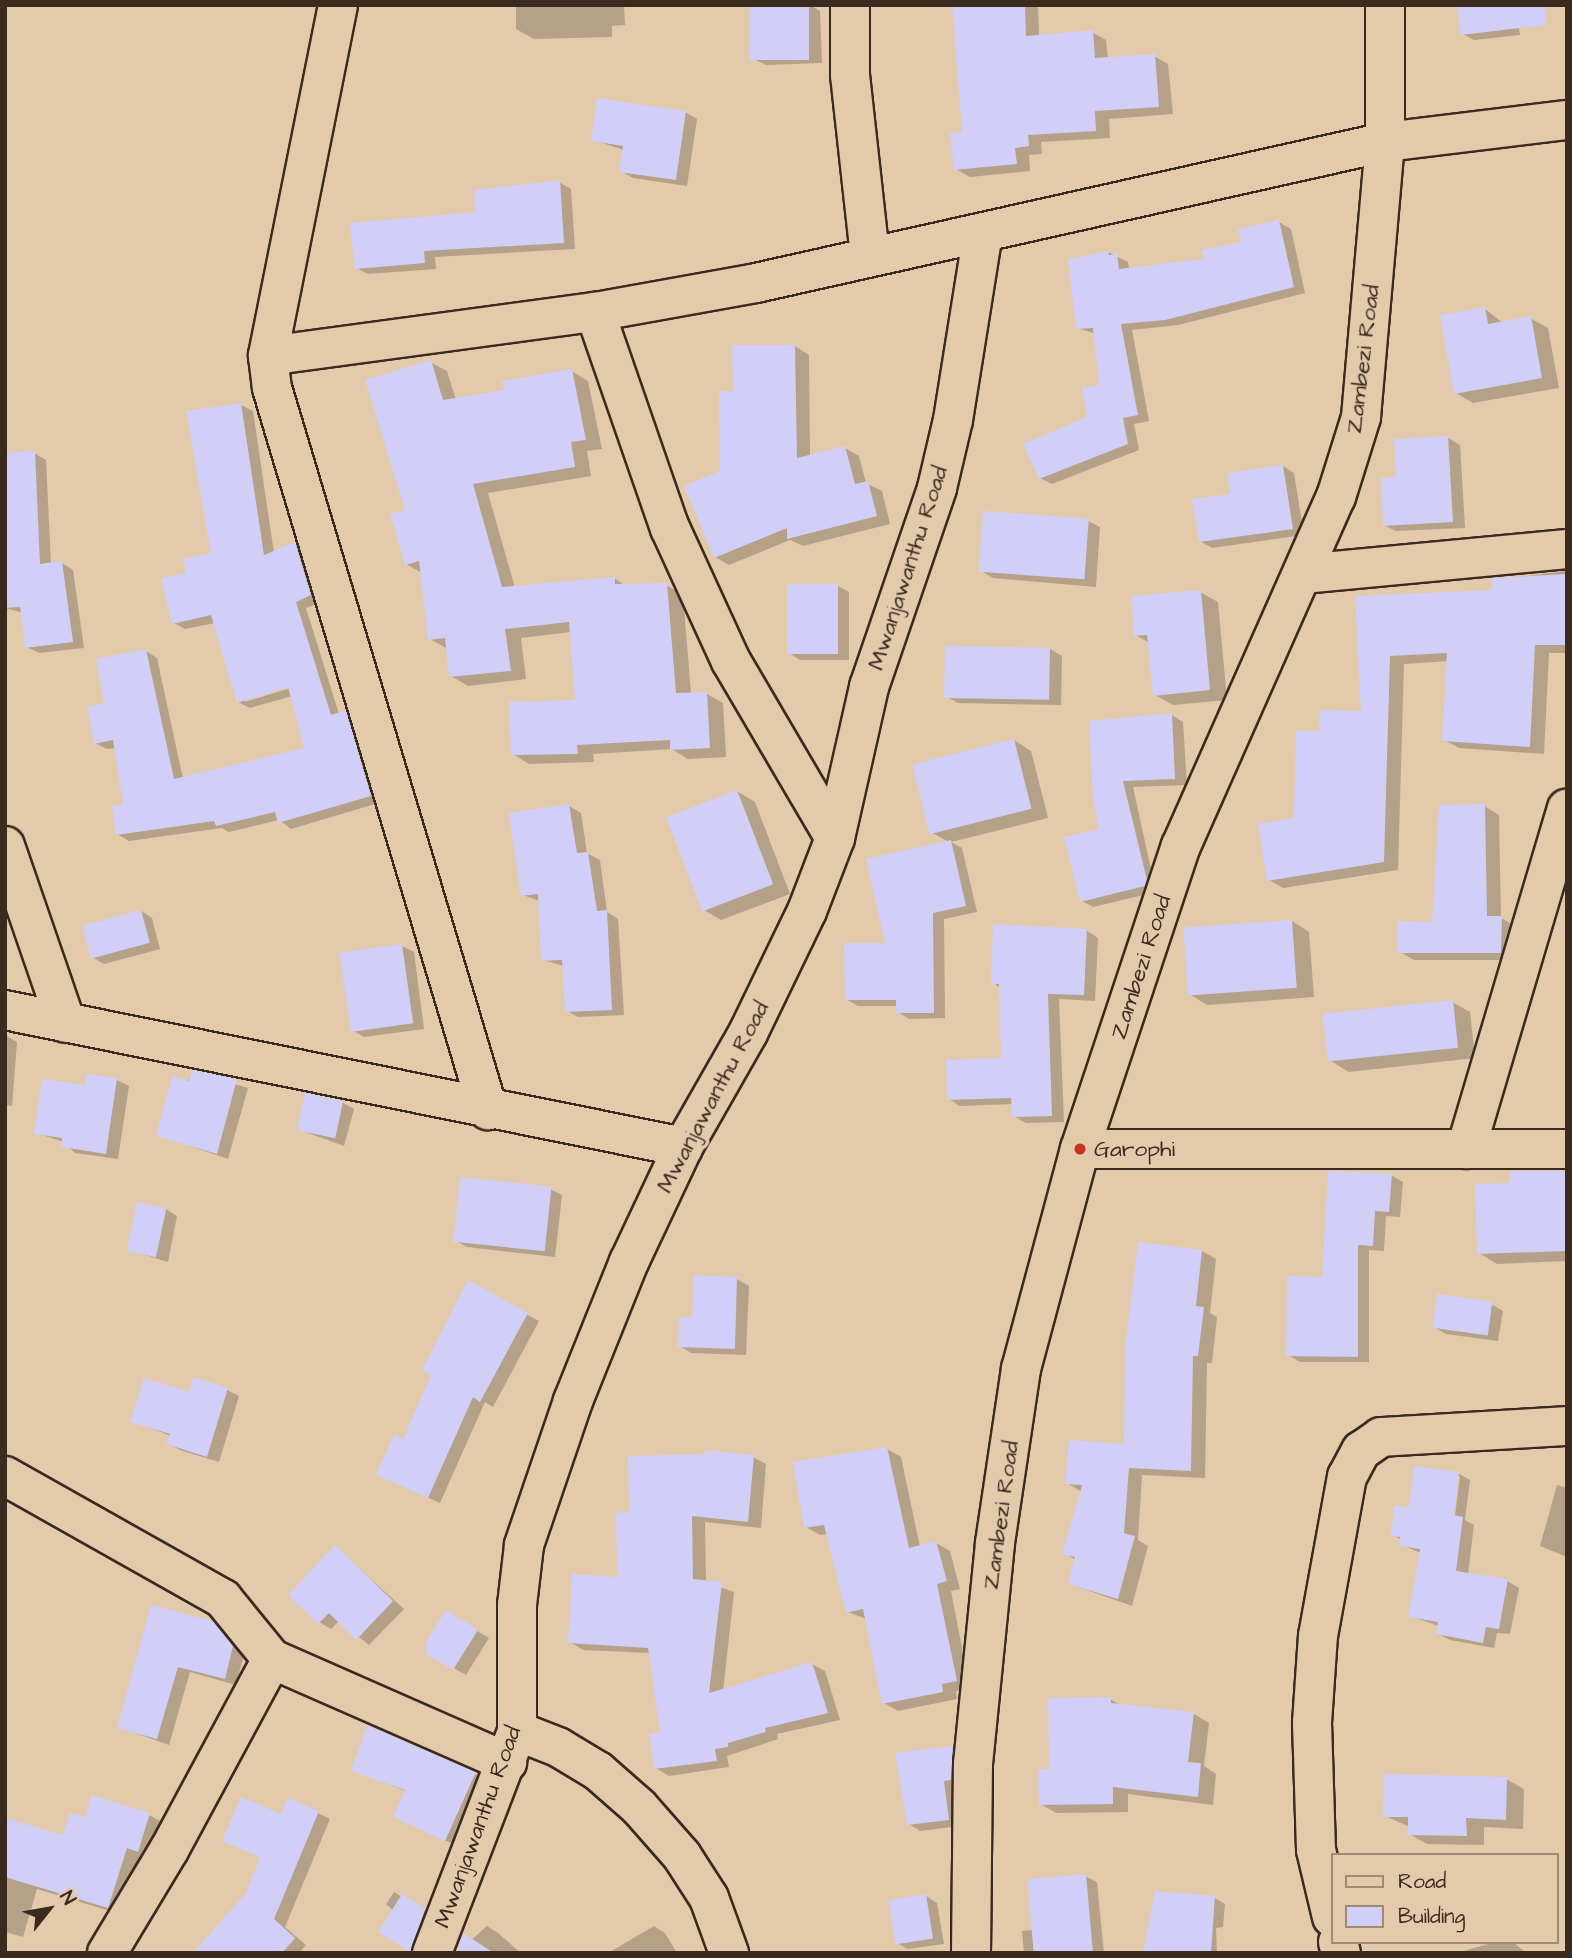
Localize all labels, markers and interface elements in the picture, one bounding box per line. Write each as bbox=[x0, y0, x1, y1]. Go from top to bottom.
street label: Zambezi Road bbox=[1340, 283, 1386, 435]
street label: Mwanjawanthu Road bbox=[862, 463, 954, 673]
street label: Zambezi Road bbox=[1105, 891, 1177, 1043]
street label: Mwanjawanthu Road bbox=[651, 997, 775, 1197]
place label: Garophi bbox=[1094, 1135, 1175, 1163]
marker: Garophi bbox=[1072, 1141, 1088, 1157]
street label: Zambezi Road bbox=[977, 1439, 1025, 1591]
street label: Mwanjawanthu Road bbox=[429, 1722, 527, 1932]
legend bbox=[1330, 1853, 1558, 1944]
text: Road bbox=[1398, 1867, 1446, 1896]
north arrow bbox=[14, 1874, 84, 1944]
text: N bbox=[53, 1886, 82, 1910]
text: Building bbox=[1398, 1902, 1465, 1931]

